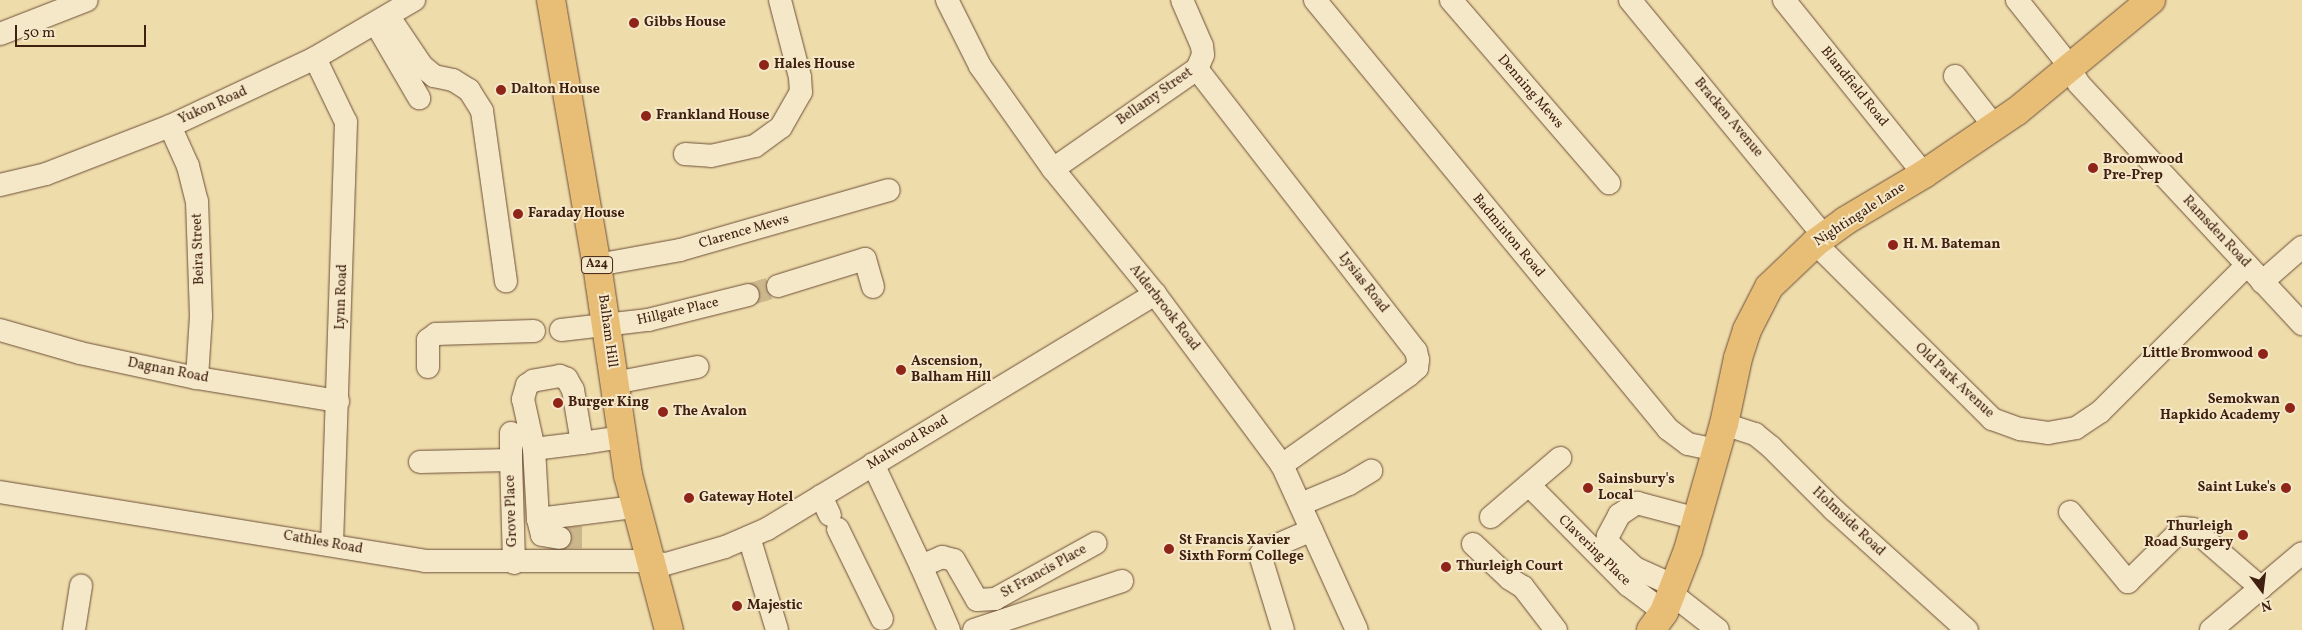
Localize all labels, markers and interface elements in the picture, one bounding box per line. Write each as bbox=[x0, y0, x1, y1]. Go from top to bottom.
scale bar bbox=[18, 15, 149, 47]
place label: Gibbs House bbox=[644, 15, 726, 31]
marker: Gibbs House bbox=[628, 17, 640, 29]
text: 50 m bbox=[23, 23, 55, 44]
street label: Blandfield Road bbox=[1817, 44, 1891, 130]
street label: Denning Mews bbox=[1493, 52, 1567, 132]
place label: Hales House bbox=[774, 57, 855, 73]
marker: Hales House bbox=[758, 59, 770, 71]
street label: Bellamy Street bbox=[1113, 64, 1197, 130]
street label: Bracken Avenue bbox=[1690, 75, 1766, 161]
place label: Dalton House bbox=[511, 82, 600, 98]
street label: Yukon Road bbox=[176, 83, 250, 129]
marker: Dalton House bbox=[495, 84, 507, 96]
place label: Frankland House bbox=[656, 108, 770, 124]
marker: Frankland House bbox=[640, 110, 652, 122]
place label: Broomwood Pre-Prep bbox=[2103, 152, 2183, 184]
marker: Broomwood Pre-Prep bbox=[2087, 162, 2099, 174]
street label: Nightingale Lane bbox=[1811, 179, 1909, 251]
street label: Badminton Road bbox=[1468, 191, 1548, 281]
street label: Ramsden Road bbox=[2178, 193, 2254, 271]
place label: Faraday House bbox=[528, 206, 625, 222]
marker: Faraday House bbox=[512, 208, 524, 220]
street label: Clarence Mews bbox=[697, 211, 791, 253]
street label: Beira Street bbox=[189, 213, 209, 285]
place label: H. M. Bateman bbox=[1903, 237, 2001, 253]
marker: H. M. Bateman bbox=[1887, 239, 1899, 251]
street label: Lysias Road bbox=[1334, 249, 1392, 317]
road number: A24 bbox=[581, 256, 613, 274]
street label: Alderbrook Road bbox=[1125, 262, 1203, 354]
street label: Lynn Road bbox=[332, 264, 352, 330]
street label: Balham Hill bbox=[594, 293, 620, 369]
street label: Hillgate Place bbox=[635, 294, 721, 330]
street label: Old Park Avenue bbox=[1911, 340, 1997, 422]
place label: Little Bromwood bbox=[2142, 346, 2253, 362]
marker: Little Bromwood bbox=[2257, 348, 2269, 360]
place label: Ascension, Balham Hill bbox=[911, 354, 991, 387]
street label: Dagnan Road bbox=[126, 355, 210, 387]
marker: Ascension, Balham Hill bbox=[895, 364, 907, 376]
place label: Semokwan Hapkido Academy bbox=[2160, 392, 2280, 424]
place label: Burger King bbox=[568, 395, 649, 411]
marker: Burger King bbox=[552, 397, 564, 409]
marker: Semokwan Hapkido Academy bbox=[2284, 402, 2296, 414]
place label: The Avalon bbox=[673, 404, 747, 420]
marker: The Avalon bbox=[657, 406, 669, 418]
street label: Malwood Road bbox=[864, 412, 952, 474]
place label: Sainsbury's Local bbox=[1598, 472, 1675, 504]
street label: Grove Place bbox=[502, 475, 522, 547]
place label: Saint Luke's bbox=[2198, 480, 2276, 496]
marker: Sainsbury's Local bbox=[1582, 482, 1594, 494]
marker: Saint Luke's bbox=[2280, 482, 2292, 494]
street label: Holmside Road bbox=[1808, 484, 1888, 560]
place label: Gateway Hotel bbox=[699, 490, 793, 506]
marker: Gateway Hotel bbox=[683, 492, 695, 504]
street label: Clavering Place bbox=[1554, 512, 1634, 590]
place label: Thurleigh Road Surgery bbox=[2144, 519, 2233, 552]
street label: Cathles Road bbox=[282, 528, 364, 558]
marker: Thurleigh Road Surgery bbox=[2237, 529, 2249, 541]
place label: St Francis Xavier Sixth Form College bbox=[1179, 533, 1304, 566]
street label: St Francis Place bbox=[998, 541, 1090, 603]
marker: St Francis Xavier Sixth Form College bbox=[1163, 543, 1175, 555]
place label: Thurleigh Court bbox=[1456, 559, 1563, 575]
marker: Thurleigh Court bbox=[1440, 561, 1452, 573]
north arrow bbox=[2237, 565, 2287, 615]
text: N bbox=[2259, 594, 2273, 615]
place label: Majestic bbox=[747, 598, 802, 614]
marker: Majestic bbox=[731, 600, 743, 612]

